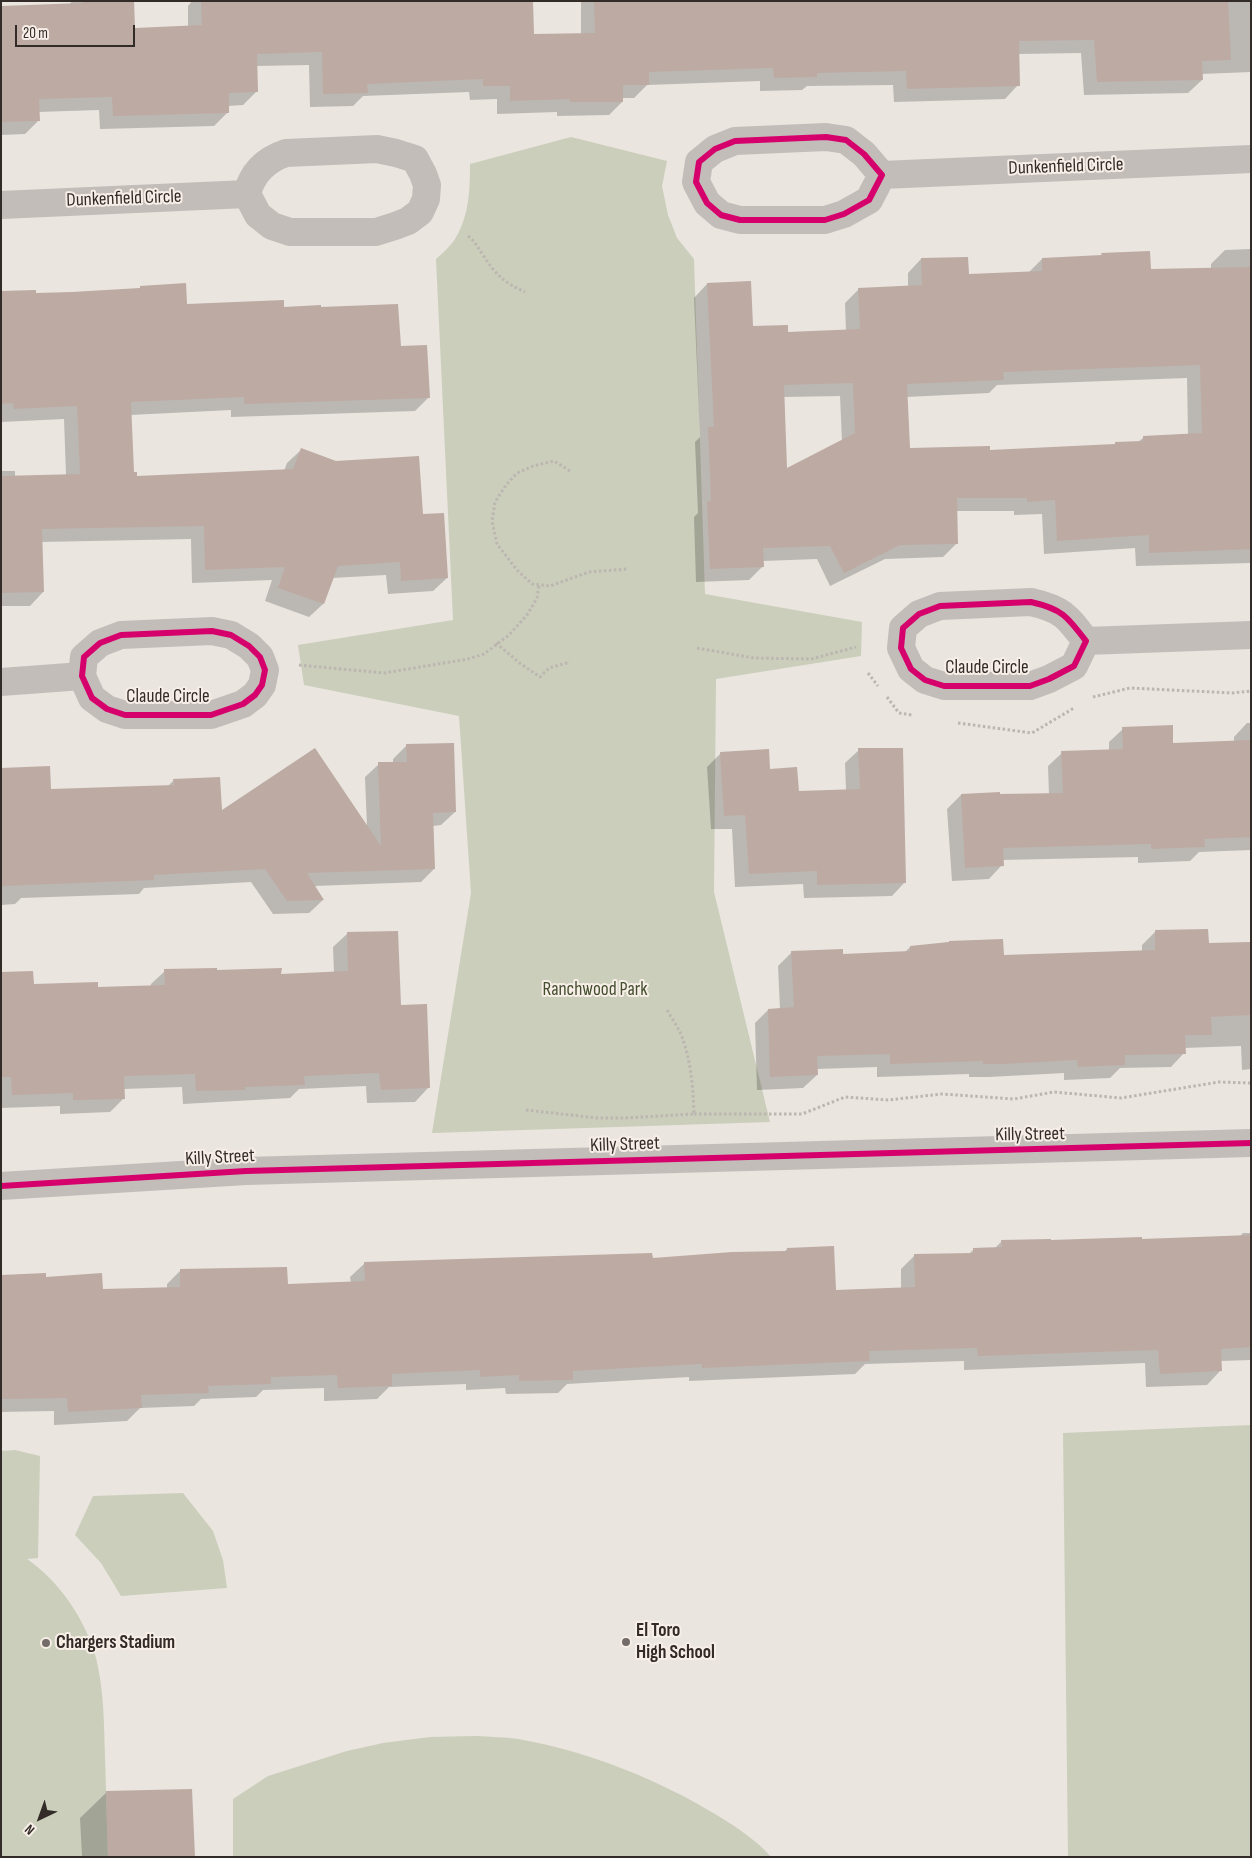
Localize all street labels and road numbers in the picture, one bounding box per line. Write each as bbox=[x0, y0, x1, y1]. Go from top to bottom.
street label: Dunkenfield Circle bbox=[1008, 154, 1124, 180]
street label: Dunkenfield Circle bbox=[66, 186, 182, 212]
street label: Claude Circle bbox=[945, 657, 1029, 679]
street label: Claude Circle bbox=[126, 686, 210, 708]
street label: Killy Street bbox=[995, 1123, 1065, 1147]
street label: Killy Street bbox=[590, 1132, 660, 1158]
street label: Killy Street bbox=[185, 1145, 255, 1171]

